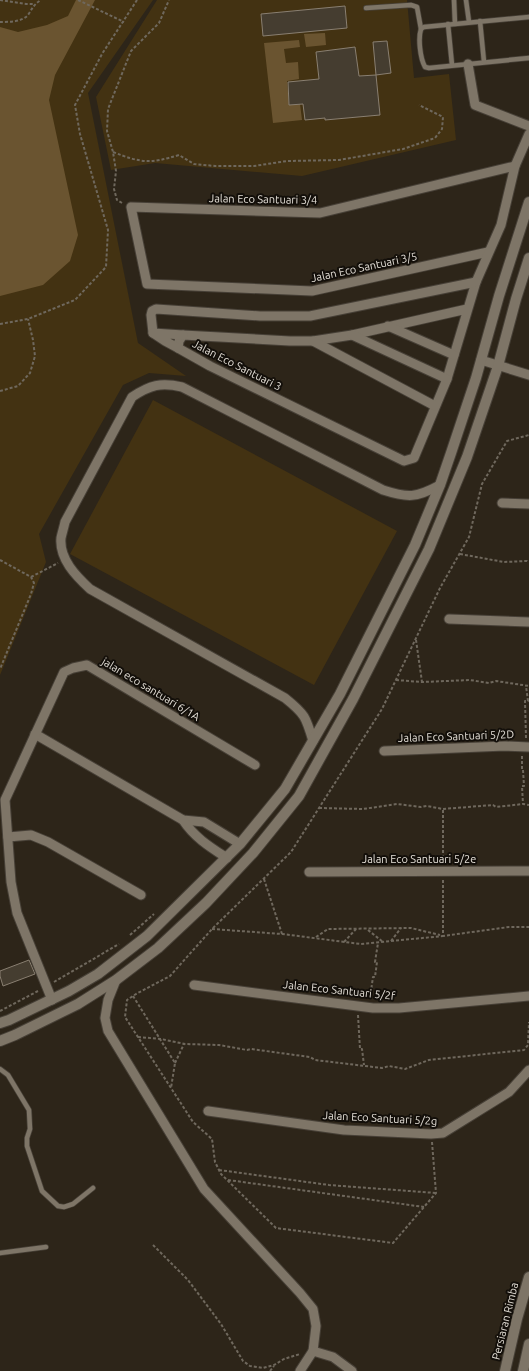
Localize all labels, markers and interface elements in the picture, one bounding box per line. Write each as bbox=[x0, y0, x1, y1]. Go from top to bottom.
street label: Jalan Eco Santuari 3/4 bbox=[209, 192, 317, 206]
street label: Jalan Eco Santuari 3/5 bbox=[310, 250, 418, 284]
street label: Jalan Eco Santuari 3 bbox=[191, 337, 283, 393]
street label: jalan eco santuari 6/1A bbox=[99, 655, 203, 723]
street label: Jalan Eco Santuari 5/2D bbox=[398, 728, 514, 744]
street label: Jalan Eco Santuari 5/2e bbox=[362, 853, 476, 865]
street label: Jalan Eco Santuari 5/2f bbox=[282, 978, 396, 1002]
street label: Jalan Eco Santuari 5/2g bbox=[322, 1109, 438, 1127]
street label: Persiaran Rimba bbox=[490, 1281, 520, 1361]

